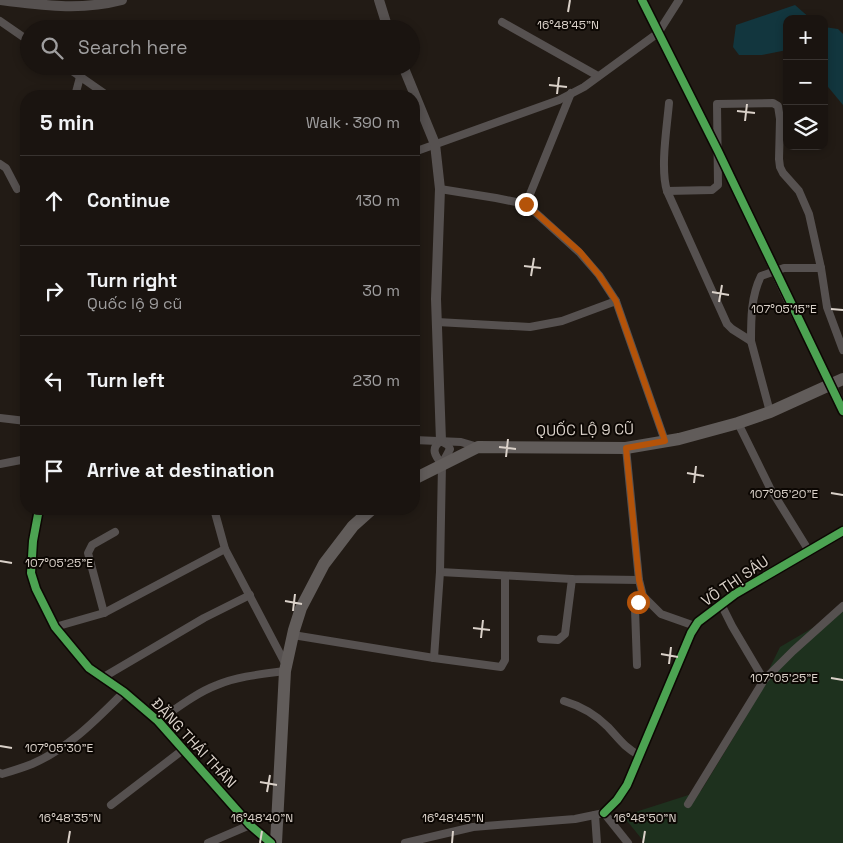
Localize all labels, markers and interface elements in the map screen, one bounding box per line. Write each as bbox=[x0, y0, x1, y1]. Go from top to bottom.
map controls bbox=[783, 15, 828, 150]
button: + bbox=[783, 15, 828, 60]
text: 16°48'45"N bbox=[537, 17, 599, 33]
search box bbox=[20, 20, 420, 75]
icon: search bbox=[38, 34, 66, 62]
text: Search here bbox=[78, 35, 188, 60]
button: − bbox=[783, 60, 828, 105]
button: layers bbox=[783, 105, 828, 150]
text: 5 min bbox=[40, 109, 94, 136]
text: Walk · 390 m bbox=[306, 112, 400, 133]
icon: ahead bbox=[40, 187, 68, 215]
text: Continue bbox=[87, 188, 170, 213]
text: 130 m bbox=[356, 190, 400, 211]
route end bbox=[515, 193, 538, 216]
text: Turn right bbox=[87, 268, 177, 293]
icon: right bbox=[40, 277, 68, 305]
text: 30 m bbox=[362, 280, 400, 301]
text: Quốc lộ 9 cũ bbox=[87, 293, 182, 314]
text: 107°05'15"E bbox=[751, 301, 817, 317]
icon: left bbox=[40, 367, 68, 395]
text: Turn left bbox=[87, 368, 165, 393]
text: 230 m bbox=[353, 370, 400, 391]
street label: QUỐC LỘ 9 CŨ bbox=[536, 418, 634, 440]
icon: arrive bbox=[40, 457, 68, 485]
text: Arrive at destination bbox=[87, 458, 275, 483]
text: 107°05'20"E bbox=[750, 486, 818, 502]
street label: VÕ THỊ SÁU bbox=[697, 551, 772, 610]
text: 107°05'25"E bbox=[25, 555, 93, 571]
route start bbox=[627, 591, 650, 614]
text: 107°05'25"E bbox=[750, 670, 818, 686]
street label: ĐẶNG THÁI THÂN bbox=[148, 694, 241, 792]
text: 107°05'30"E bbox=[25, 740, 94, 756]
text: 16°48'35"N bbox=[39, 810, 101, 826]
text: 16°48'40"N bbox=[231, 810, 293, 826]
text: 16°48'45"N bbox=[422, 810, 484, 826]
text: 16°48'50"N bbox=[614, 810, 676, 826]

